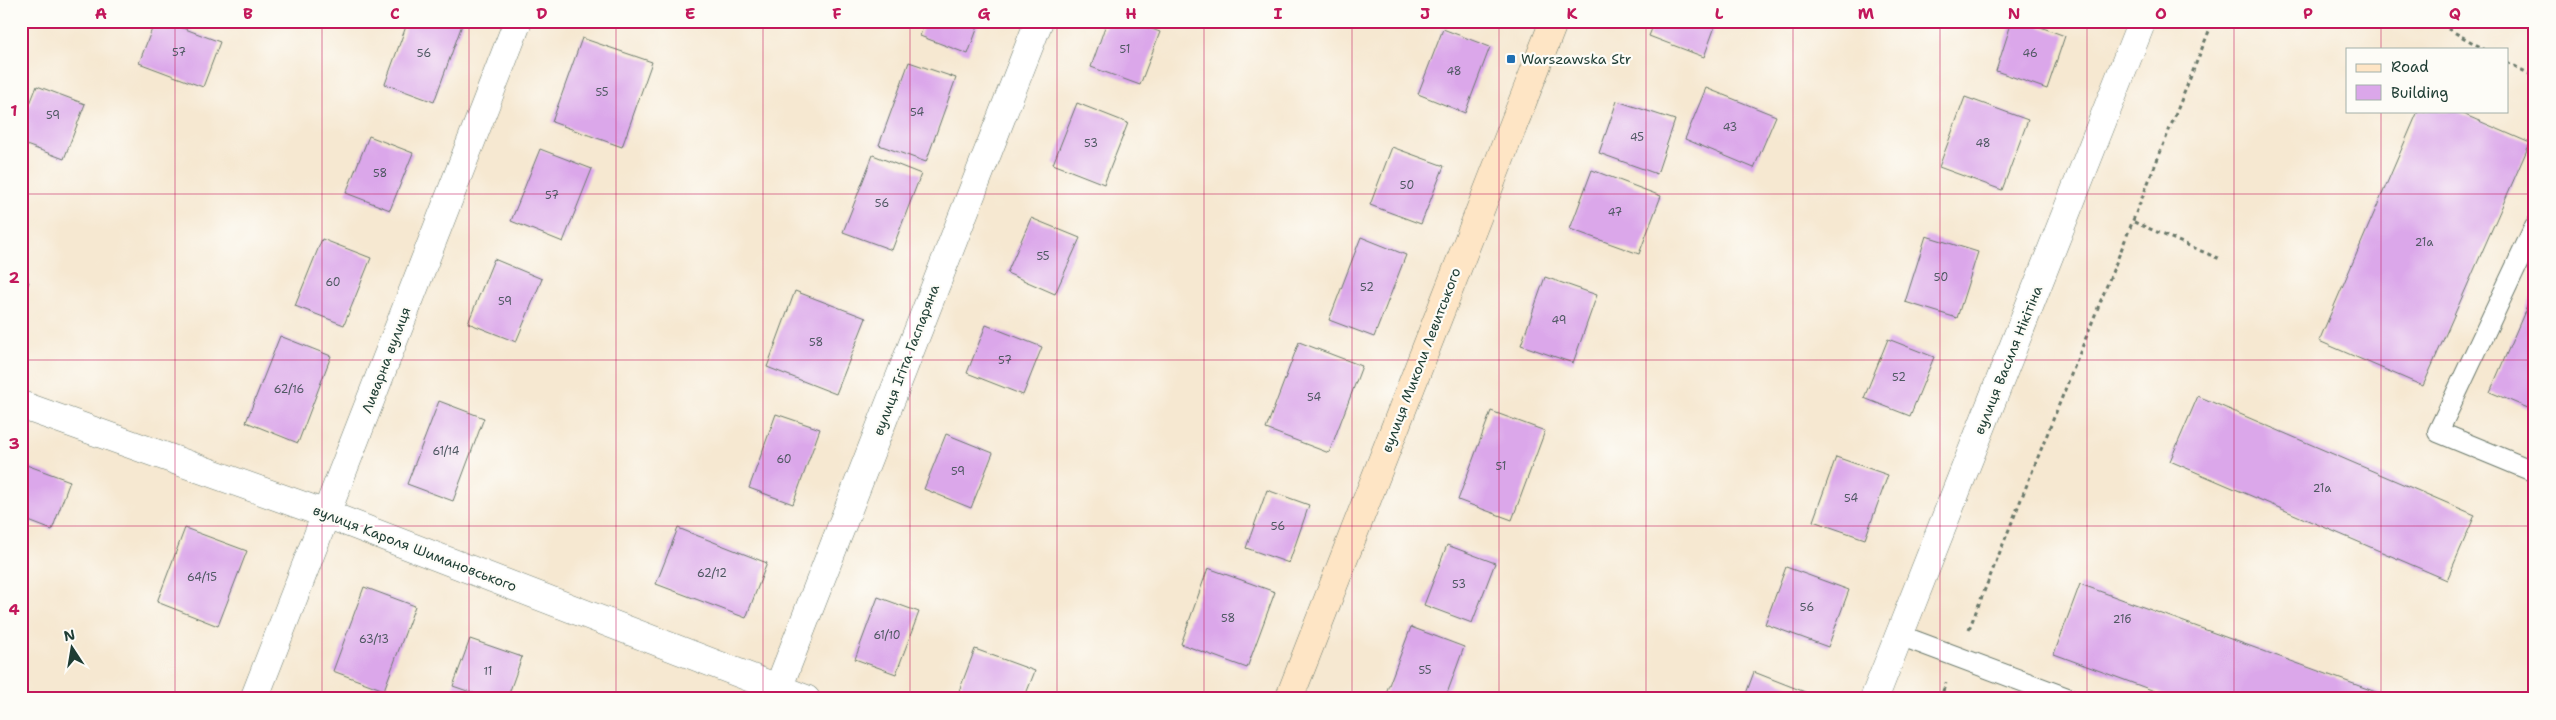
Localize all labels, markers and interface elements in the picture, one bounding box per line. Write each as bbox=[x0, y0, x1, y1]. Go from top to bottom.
text: A bbox=[95, 3, 107, 24]
text: B bbox=[243, 3, 253, 24]
text: C bbox=[390, 3, 400, 24]
text: D bbox=[536, 3, 548, 24]
text: E bbox=[685, 3, 695, 24]
text: F bbox=[832, 3, 842, 24]
text: G bbox=[978, 3, 991, 24]
text: H bbox=[1125, 3, 1137, 24]
text: I bbox=[1274, 3, 1283, 24]
text: J bbox=[1420, 3, 1430, 24]
text: K bbox=[1567, 3, 1578, 24]
text: L bbox=[1715, 3, 1724, 24]
text: M bbox=[1858, 3, 1875, 24]
text: N bbox=[2008, 3, 2020, 24]
text: O bbox=[2155, 3, 2167, 24]
text: P bbox=[2303, 3, 2313, 24]
text: Q bbox=[2449, 3, 2461, 24]
house number: 51 bbox=[1120, 42, 1130, 57]
house number: 57 bbox=[172, 45, 186, 60]
house number: 56 bbox=[417, 46, 431, 61]
house number: 46 bbox=[2022, 46, 2038, 61]
legend bbox=[2346, 48, 2508, 112]
place label: Warszawska Str bbox=[1521, 50, 1632, 68]
marker: Warszawska Str bbox=[1505, 53, 1517, 65]
text: Road bbox=[2391, 57, 2429, 77]
house number: 48 bbox=[1446, 64, 1462, 79]
text: Building bbox=[2391, 83, 2448, 103]
house number: 55 bbox=[595, 85, 609, 100]
text: 1 bbox=[10, 100, 18, 121]
house number: 54 bbox=[910, 105, 924, 120]
house number: 59 bbox=[46, 108, 60, 123]
house number: 43 bbox=[1723, 120, 1737, 135]
house number: 45 bbox=[1630, 130, 1644, 145]
house number: 53 bbox=[1084, 136, 1098, 151]
house number: 48 bbox=[1975, 136, 1991, 151]
house number: 58 bbox=[373, 166, 387, 181]
house number: 50 bbox=[1400, 178, 1414, 193]
house number: 57 bbox=[545, 188, 559, 203]
house number: 56 bbox=[875, 196, 889, 211]
house number: 47 bbox=[1608, 205, 1623, 220]
house number: 21а bbox=[2415, 235, 2433, 250]
house number: 55 bbox=[1036, 249, 1050, 264]
street label: вулиця Миколи Левитського bbox=[1377, 265, 1465, 455]
text: 2 bbox=[8, 267, 20, 288]
house number: 50 bbox=[1934, 270, 1948, 285]
house number: 60 bbox=[325, 275, 341, 290]
house number: 52 bbox=[1360, 280, 1374, 295]
street label: вулиця Ігіта Гаспаряна bbox=[869, 282, 943, 438]
street label: вулиця Василя Нікітіна bbox=[1970, 283, 2046, 437]
house number: 59 bbox=[498, 294, 512, 309]
street label: Ливарна вулиця bbox=[357, 304, 415, 416]
house number: 49 bbox=[1552, 313, 1566, 328]
house number: 58 bbox=[809, 335, 823, 350]
house number: 57 bbox=[998, 353, 1012, 368]
house number: 52 bbox=[1892, 370, 1906, 385]
house number: 62/16 bbox=[274, 382, 304, 397]
house number: 54 bbox=[1307, 390, 1321, 405]
text: 3 bbox=[8, 433, 20, 454]
house number: 61/14 bbox=[433, 444, 460, 459]
house number: 60 bbox=[776, 452, 792, 467]
house number: 51 bbox=[1496, 459, 1506, 474]
house number: 59 bbox=[951, 464, 965, 479]
house number: 21а bbox=[2313, 481, 2331, 496]
house number: 54 bbox=[1844, 491, 1858, 506]
street label: вулиця Кароля Шимановського bbox=[310, 501, 520, 595]
house number: 56 bbox=[1271, 519, 1285, 534]
house number: 62/12 bbox=[697, 566, 727, 581]
house number: 64/15 bbox=[187, 570, 217, 585]
house number: 53 bbox=[1452, 577, 1466, 592]
text: 4 bbox=[8, 599, 20, 620]
house number: 56 bbox=[1800, 600, 1814, 615]
house number: 58 bbox=[1221, 611, 1235, 626]
house number: 21б bbox=[2113, 612, 2132, 627]
north arrow bbox=[48, 622, 98, 672]
text: N bbox=[62, 625, 77, 645]
house number: 61/10 bbox=[873, 628, 901, 643]
house number: 63/13 bbox=[359, 632, 389, 647]
house number: 55 bbox=[1418, 663, 1432, 678]
house number: 11 bbox=[484, 664, 492, 679]

